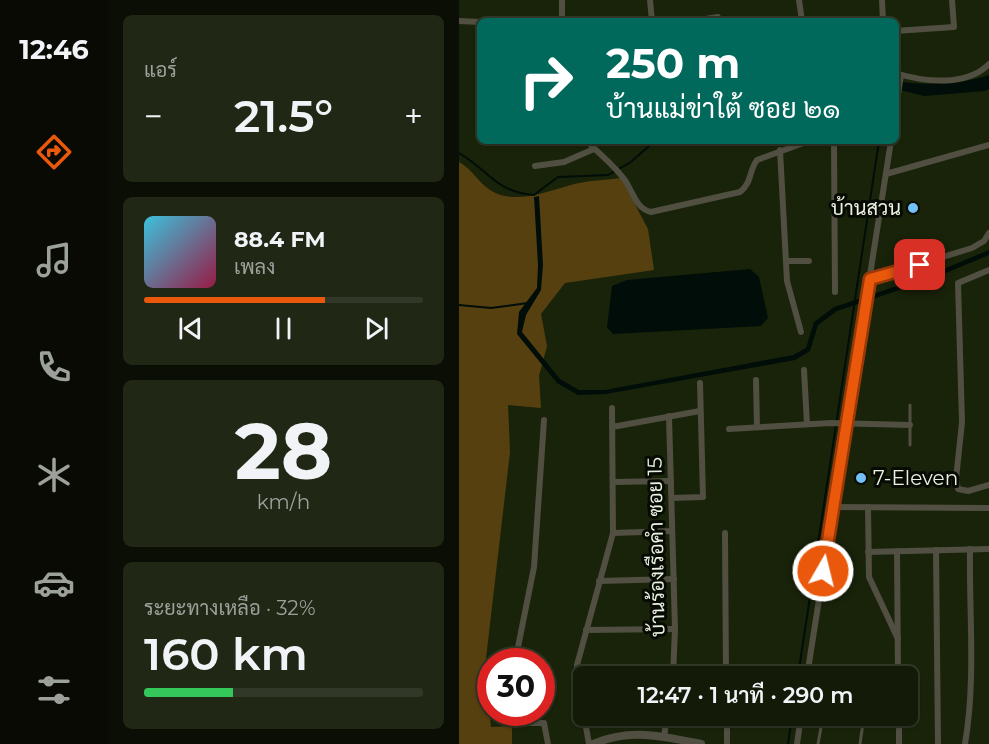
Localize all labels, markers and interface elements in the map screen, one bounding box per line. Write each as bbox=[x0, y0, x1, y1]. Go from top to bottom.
text: 12:46 bbox=[19, 33, 89, 66]
text: 250 m bbox=[606, 37, 740, 89]
icon: right bbox=[507, 42, 585, 120]
text: แอร์ bbox=[144, 58, 177, 82]
text: 21.5° bbox=[234, 88, 333, 143]
text: บ้านแม่ข่าใต้ ซอย ๒๑ bbox=[606, 92, 840, 125]
text: − bbox=[144, 96, 163, 136]
text: + bbox=[404, 96, 423, 136]
icon: directions bbox=[33, 131, 75, 173]
place label: บ้านสวน bbox=[831, 196, 901, 220]
marker: บ้านสวน bbox=[906, 201, 920, 215]
text: 88.4 FM bbox=[234, 226, 325, 253]
icon: music bbox=[33, 239, 75, 281]
pin bbox=[894, 239, 945, 290]
icon: arrive bbox=[903, 248, 936, 281]
text: เพลง bbox=[234, 255, 275, 279]
icon: previous bbox=[174, 312, 207, 345]
icon: pause bbox=[267, 312, 300, 345]
icon: next bbox=[360, 312, 393, 345]
icon: phone bbox=[33, 346, 75, 388]
text: 28 bbox=[235, 403, 332, 499]
icon: climate bbox=[33, 454, 75, 496]
street label: บ้านร้องเรือคำ ซอย 15 bbox=[640, 457, 670, 637]
place label: 7-Eleven bbox=[873, 466, 958, 490]
marker: 7-Eleven bbox=[854, 471, 868, 485]
text: km/h bbox=[257, 490, 310, 514]
position arrow bbox=[791, 539, 855, 603]
icon: car bbox=[33, 562, 75, 604]
text: ระยะทางเหลือ · 32% bbox=[144, 596, 316, 620]
text: 160 km bbox=[144, 626, 308, 681]
speed limit sign: 30 bbox=[477, 648, 555, 726]
icon: filters bbox=[33, 669, 75, 711]
text: 12:47 · 1 นาที · 290 m bbox=[638, 682, 853, 709]

